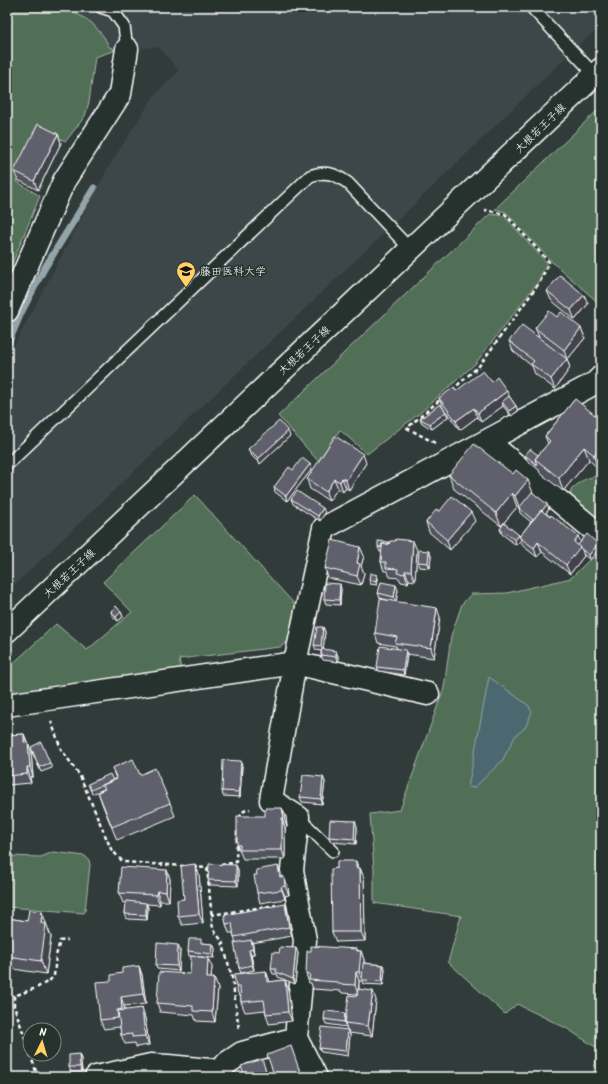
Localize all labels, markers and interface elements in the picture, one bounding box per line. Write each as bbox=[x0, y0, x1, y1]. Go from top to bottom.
street label: 大根若王子線 bbox=[511, 99, 571, 158]
school or university icon: 藤田医科大学 bbox=[175, 260, 197, 288]
place label: 藤田医科大学 bbox=[200, 263, 266, 281]
street label: 大根若王子線 bbox=[274, 322, 335, 380]
street label: 大根若王子線 bbox=[39, 545, 100, 603]
north arrow bbox=[22, 1022, 62, 1062]
text: N bbox=[39, 1024, 47, 1042]

